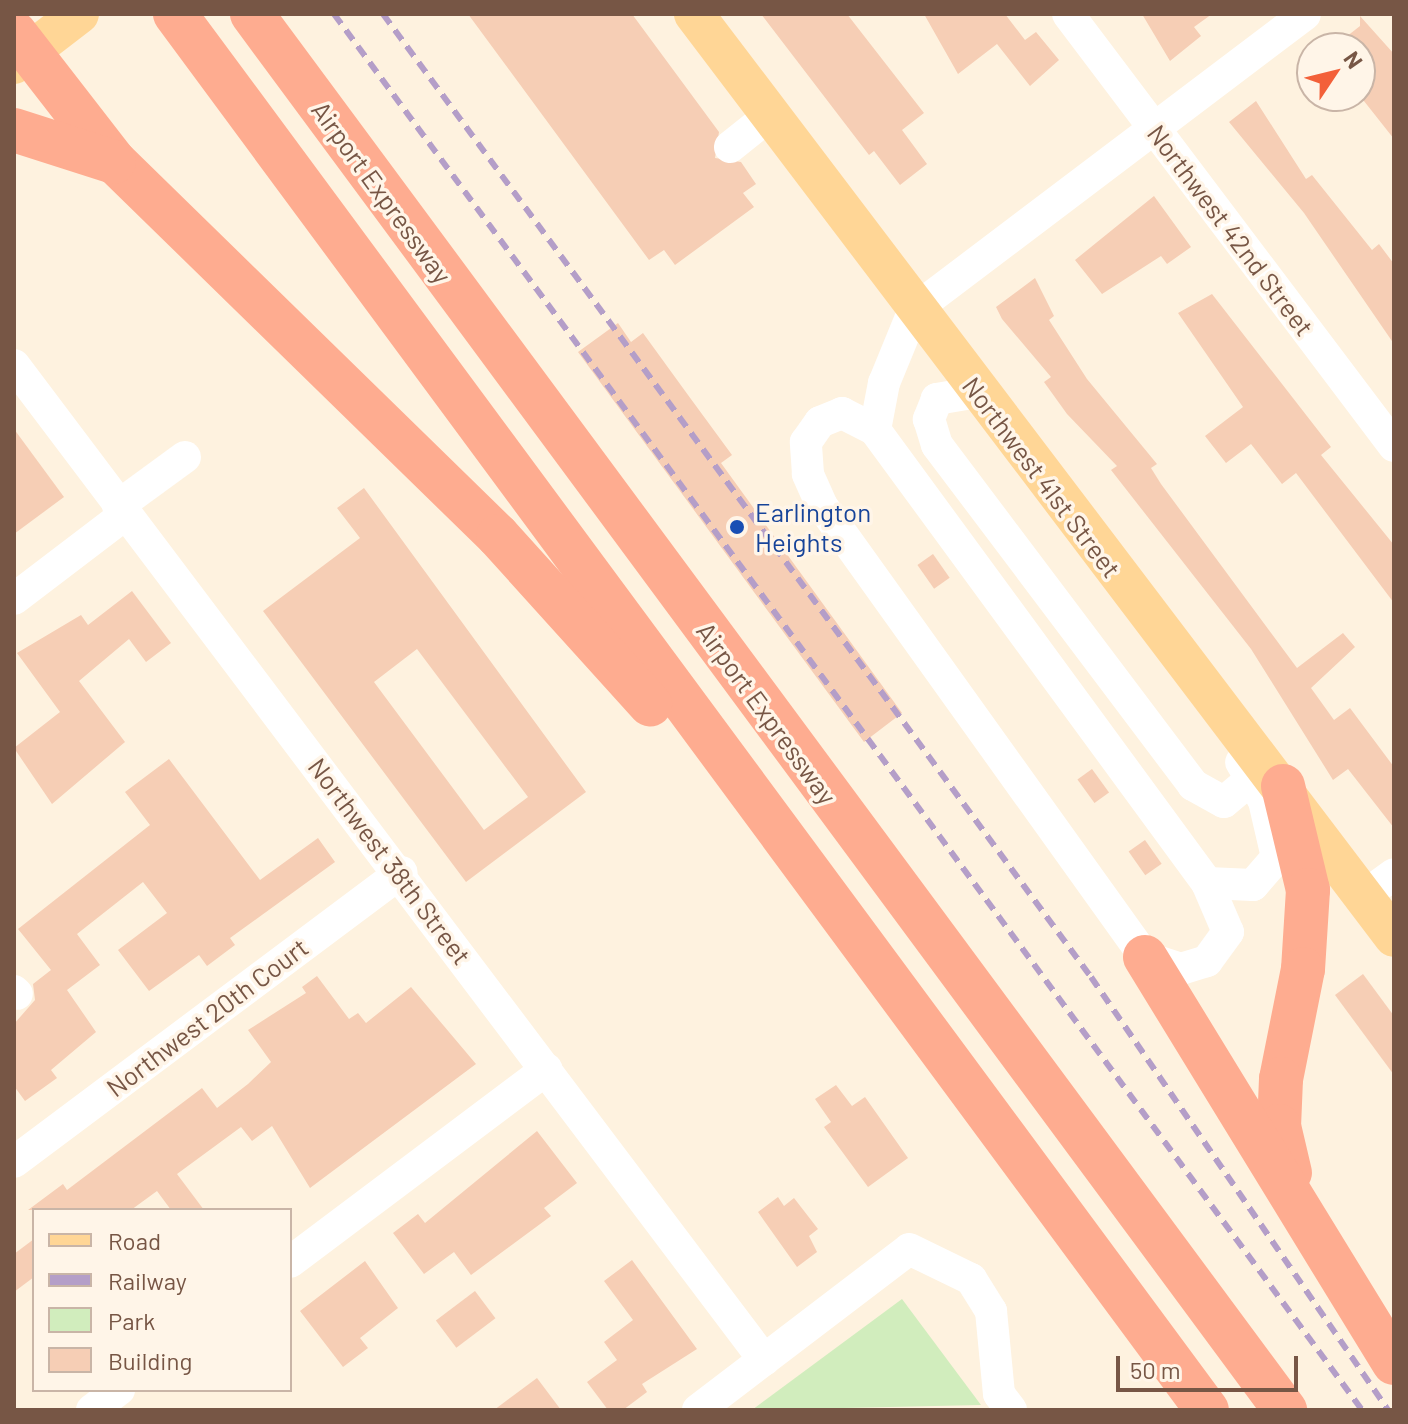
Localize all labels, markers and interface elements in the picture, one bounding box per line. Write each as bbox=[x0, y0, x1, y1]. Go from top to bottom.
north arrow bbox=[1296, 32, 1376, 112]
text: N bbox=[1339, 46, 1369, 73]
street label: Airport Expressway bbox=[305, 95, 459, 289]
street label: Northwest 42nd Street bbox=[1141, 118, 1321, 342]
street label: Northwest 41st Street bbox=[956, 371, 1128, 583]
place label: Earlington Heights bbox=[755, 496, 871, 558]
marker: Earlington Heights bbox=[726, 516, 748, 538]
street label: Airport Expressway bbox=[690, 616, 844, 810]
street label: Northwest 38th Street bbox=[302, 752, 478, 970]
street label: Northwest 20th Court bbox=[100, 931, 314, 1103]
legend bbox=[32, 1208, 292, 1392]
text: Road bbox=[108, 1226, 161, 1255]
text: Railway bbox=[108, 1266, 187, 1295]
text: Park bbox=[108, 1306, 155, 1335]
scale bar bbox=[1120, 1340, 1302, 1390]
text: Building bbox=[108, 1346, 192, 1375]
text: 50 m bbox=[1130, 1355, 1181, 1384]

